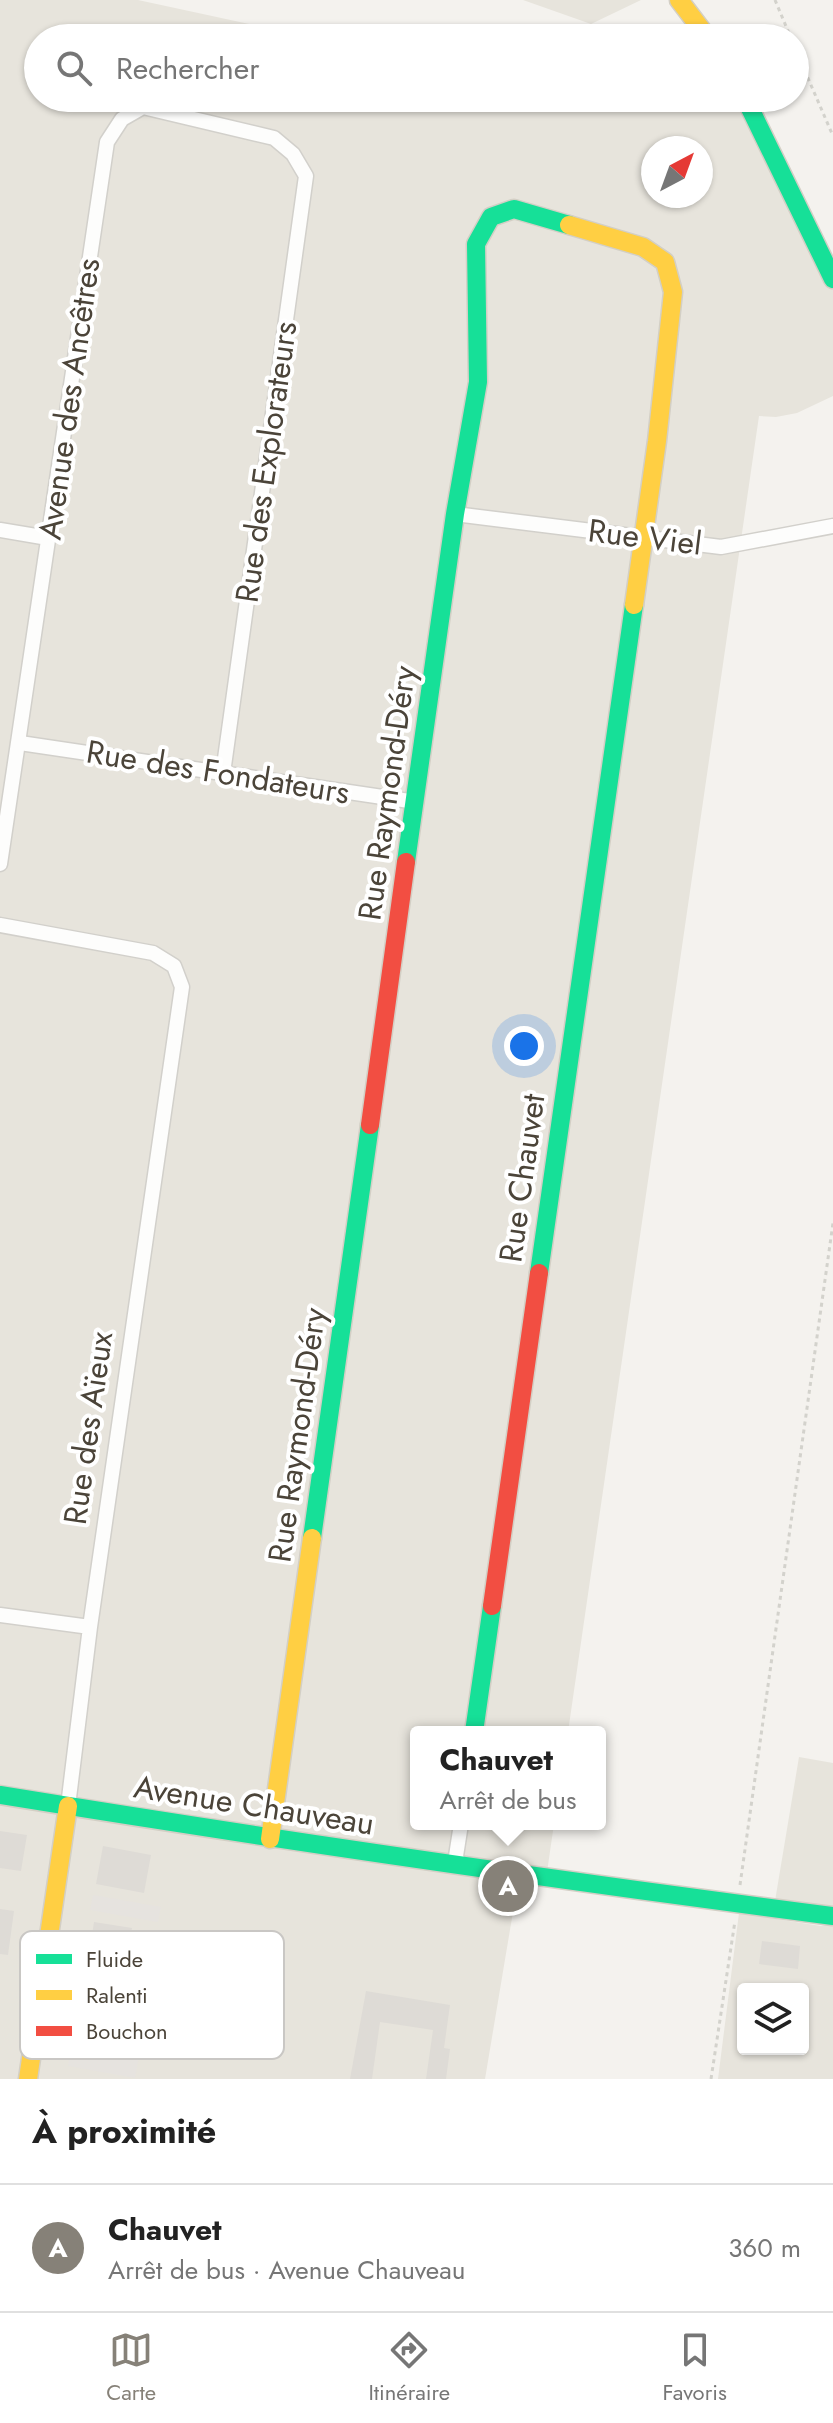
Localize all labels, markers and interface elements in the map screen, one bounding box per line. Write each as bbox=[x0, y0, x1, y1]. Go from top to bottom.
search box bbox=[24, 24, 809, 112]
icon: search bbox=[52, 46, 96, 90]
text: Rechercher bbox=[116, 47, 259, 90]
north arrow bbox=[641, 136, 713, 208]
street label: Avenue des Ancêtres bbox=[26, 255, 112, 543]
street label: Rue des Explorateurs bbox=[224, 319, 308, 605]
street label: Rue Viel bbox=[586, 507, 704, 567]
street label: Rue Raymond-Déry bbox=[346, 662, 428, 923]
street label: Rue des Fondateurs bbox=[83, 728, 353, 816]
your location bbox=[504, 1026, 544, 1066]
street label: Rue Chauvet bbox=[487, 1091, 557, 1265]
street label: Rue Raymond-Déry bbox=[256, 1304, 338, 1565]
street label: Rue des Aïeux bbox=[52, 1328, 124, 1527]
popup bbox=[410, 1726, 606, 1830]
text: Chauvet bbox=[440, 1738, 553, 1781]
street label: Avenue Chauveau bbox=[131, 1763, 377, 1847]
text: Arrêt de bus bbox=[440, 1781, 577, 1819]
pin: A bbox=[482, 1856, 534, 1916]
legend bbox=[20, 1931, 284, 2059]
text: Fluide bbox=[86, 1943, 143, 1975]
text: Ralenti bbox=[86, 1979, 148, 2011]
map controls bbox=[737, 1983, 809, 2055]
button: layers bbox=[737, 1983, 809, 2055]
text: Bouchon bbox=[86, 2015, 167, 2047]
text: À proximité bbox=[32, 2107, 216, 2156]
text: Chauvet bbox=[108, 2208, 222, 2251]
text: A bbox=[48, 2229, 68, 2267]
text: 360 m bbox=[728, 2229, 801, 2267]
text: Arrêt de bus · Avenue Chauveau bbox=[108, 2251, 465, 2289]
tab: Carte bbox=[106, 2328, 156, 2408]
tab: Itinéraire bbox=[368, 2328, 450, 2408]
tab: Favoris bbox=[662, 2328, 727, 2408]

